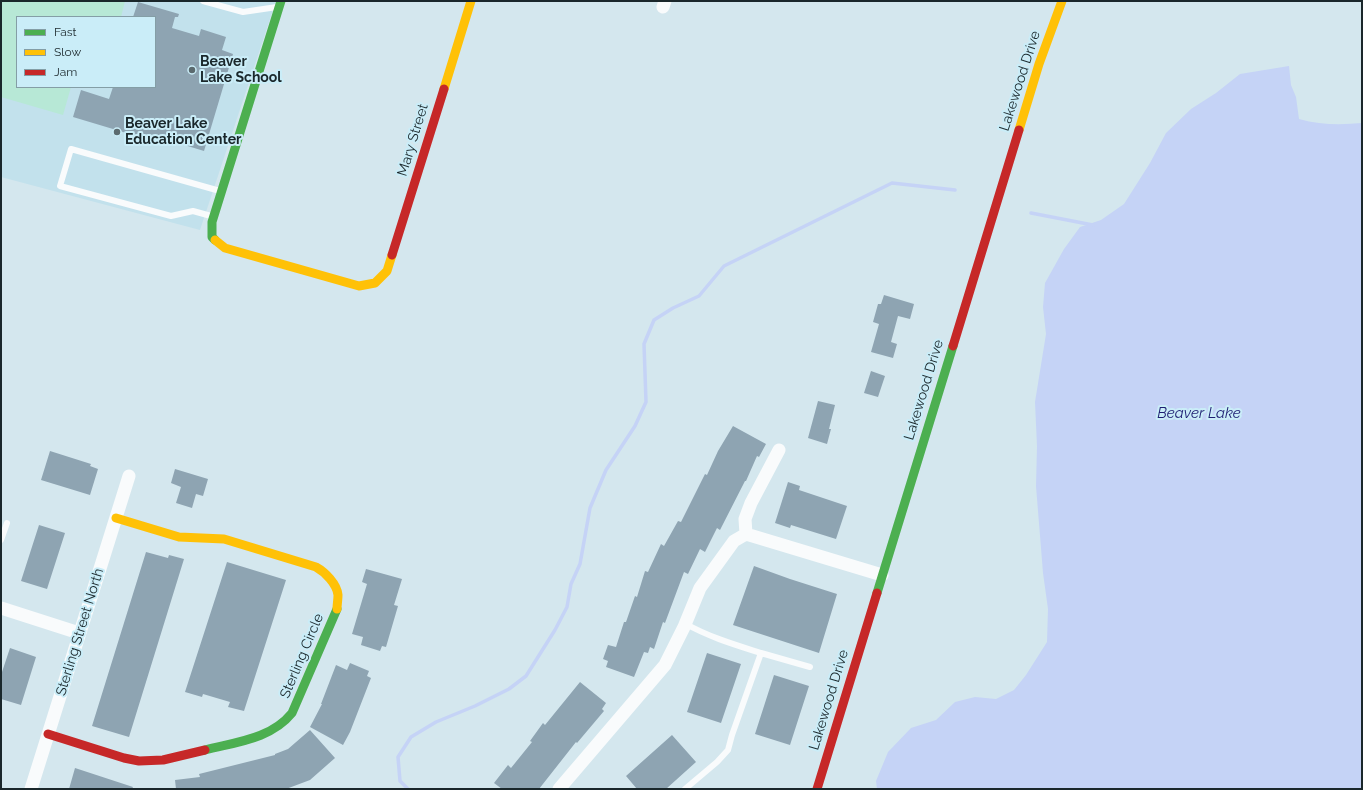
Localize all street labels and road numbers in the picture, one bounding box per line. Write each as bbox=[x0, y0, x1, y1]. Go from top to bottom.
street label: Lakewood Drive bbox=[996, 29, 1044, 133]
street label: Mary Street bbox=[394, 102, 432, 178]
street label: Lakewood Drive bbox=[901, 338, 947, 442]
street label: Sterling Street North bbox=[53, 566, 107, 698]
street label: Sterling Circle bbox=[277, 611, 327, 701]
street label: Lakewood Drive bbox=[806, 648, 852, 752]

